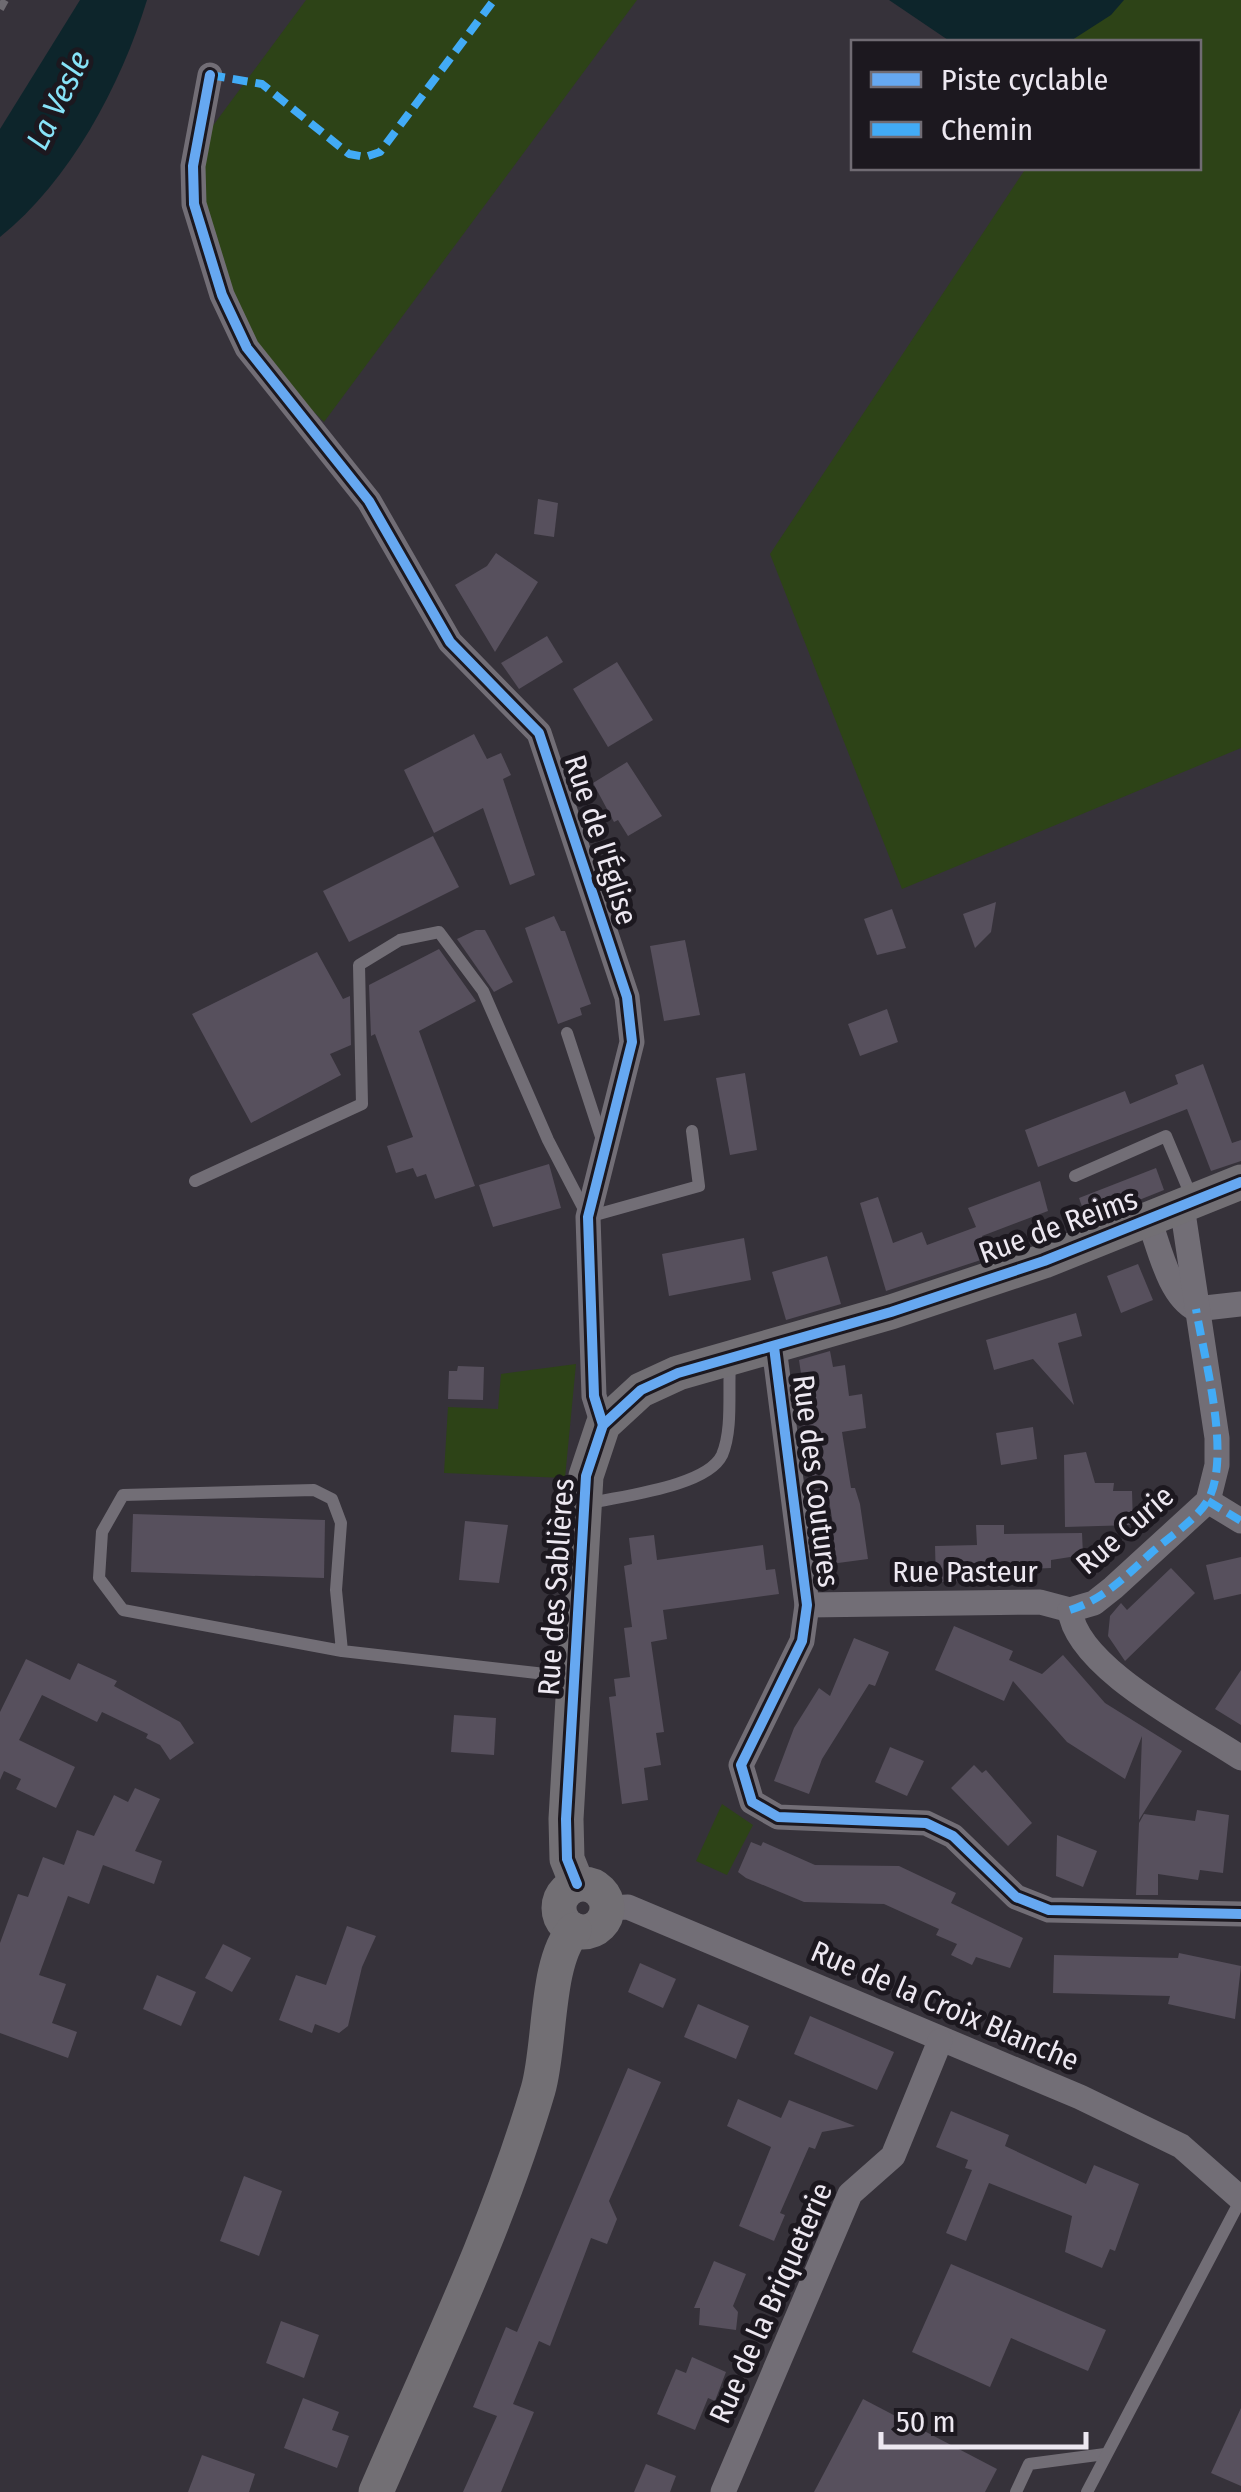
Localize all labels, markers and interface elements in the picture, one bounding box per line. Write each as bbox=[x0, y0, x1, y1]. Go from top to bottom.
legend bbox=[851, 40, 1201, 170]
water label: La Vesle bbox=[18, 45, 98, 155]
text: Piste cyclable bbox=[941, 62, 1108, 98]
text: Chemin bbox=[941, 112, 1033, 148]
street label: Rue de l'Église bbox=[557, 751, 645, 929]
street label: Rue de Reims bbox=[974, 1181, 1142, 1271]
street label: Rue des Coutures bbox=[785, 1373, 847, 1589]
street label: Rue des Sablières bbox=[530, 1477, 582, 1697]
street label: Rue Curie bbox=[1069, 1478, 1181, 1582]
street label: Rue Pasteur bbox=[892, 1554, 1038, 1590]
street label: Rue de la Croix Blanche bbox=[806, 1933, 1084, 2079]
street label: Rue de la Briqueterie bbox=[702, 2177, 840, 2429]
scale bar bbox=[881, 2387, 1086, 2449]
text: 50 m bbox=[896, 2404, 956, 2440]

